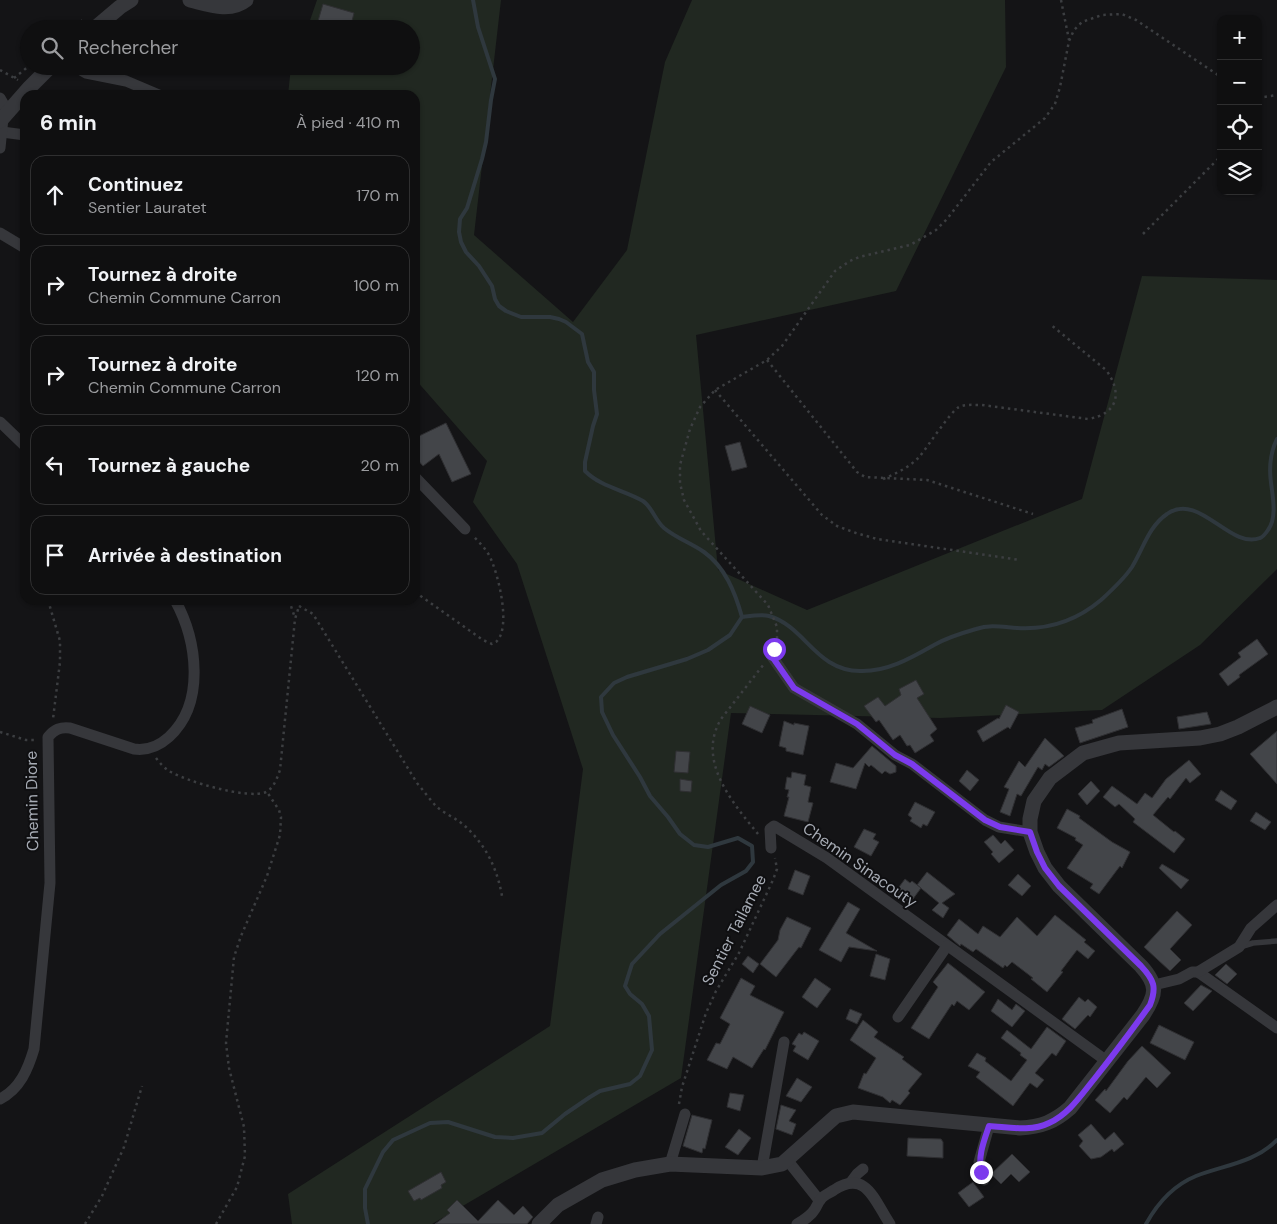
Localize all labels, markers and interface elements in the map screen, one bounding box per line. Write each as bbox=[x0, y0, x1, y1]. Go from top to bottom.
map controls bbox=[1217, 15, 1262, 195]
button: + bbox=[1217, 15, 1262, 60]
search box bbox=[20, 20, 420, 75]
icon: search bbox=[38, 34, 66, 62]
text: Rechercher bbox=[78, 35, 178, 60]
button: − bbox=[1217, 60, 1262, 105]
button: locate bbox=[1217, 105, 1262, 150]
text: 6 min bbox=[40, 109, 97, 137]
text: À pied · 410 m bbox=[296, 112, 400, 133]
button: layers bbox=[1217, 150, 1262, 195]
text: Continuez bbox=[88, 172, 183, 197]
icon: ahead bbox=[41, 181, 69, 209]
text: 170 m bbox=[356, 185, 399, 206]
text: Sentier Lauratet bbox=[88, 197, 207, 218]
text: Tournez à droite bbox=[88, 262, 238, 287]
icon: right bbox=[41, 271, 69, 299]
text: 100 m bbox=[354, 275, 399, 296]
text: Chemin Commune Carron bbox=[88, 287, 281, 308]
text: Tournez à droite bbox=[88, 352, 238, 377]
icon: right bbox=[41, 361, 69, 389]
text: 120 m bbox=[355, 365, 399, 386]
text: Chemin Commune Carron bbox=[88, 377, 281, 398]
icon: left bbox=[41, 451, 69, 479]
text: Tournez à gauche bbox=[88, 453, 250, 478]
text: 20 m bbox=[360, 455, 399, 476]
icon: arrive bbox=[41, 541, 69, 569]
text: Arrivée à destination bbox=[88, 543, 282, 568]
route start bbox=[763, 638, 786, 661]
street label: Chemin Diore bbox=[21, 751, 43, 851]
street label: Chemin Sinacouty bbox=[799, 818, 922, 912]
street label: Sentier Tailamee bbox=[697, 871, 771, 989]
route end bbox=[970, 1161, 993, 1184]

